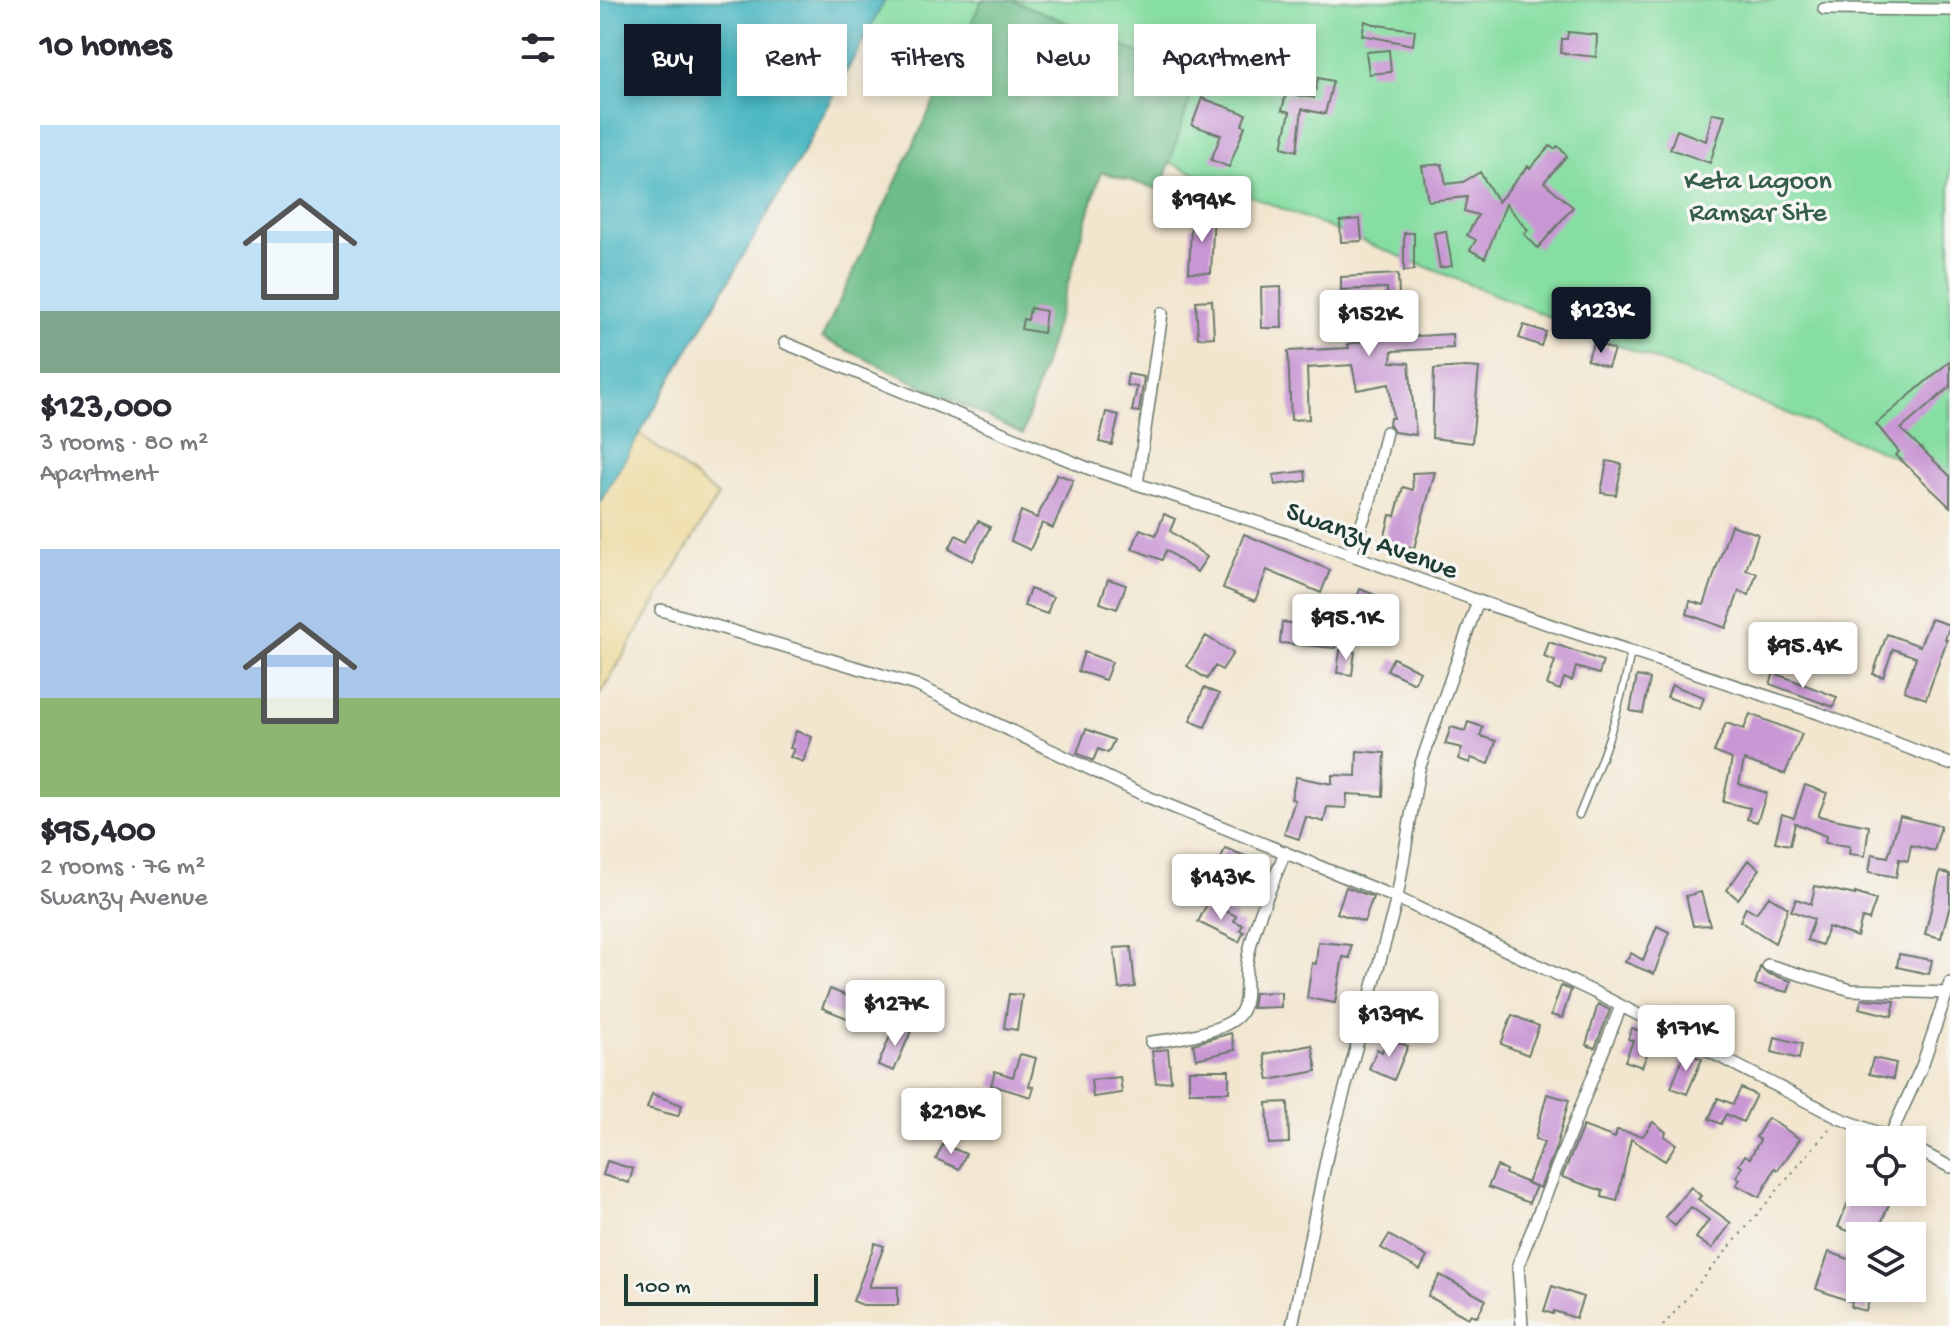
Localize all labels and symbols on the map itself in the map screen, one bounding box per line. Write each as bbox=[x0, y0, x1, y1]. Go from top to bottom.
park label: Keta Lagoon Ramsar Site bbox=[1684, 166, 1832, 231]
pin: $194K bbox=[1146, 176, 1258, 244]
pin: $123K bbox=[1545, 287, 1657, 355]
pin: $152K bbox=[1313, 290, 1425, 358]
street label: Swanzy Avenue bbox=[1281, 496, 1462, 589]
pin: $95.1K bbox=[1281, 594, 1411, 662]
pin: $95.4K bbox=[1738, 622, 1868, 690]
pin: $143K bbox=[1165, 854, 1277, 922]
pin: $127K bbox=[839, 980, 951, 1048]
pin: $139K bbox=[1333, 991, 1445, 1059]
pin: $171K bbox=[1630, 1005, 1742, 1073]
pin: $218K bbox=[895, 1088, 1007, 1156]
scale bar bbox=[624, 1270, 818, 1306]

